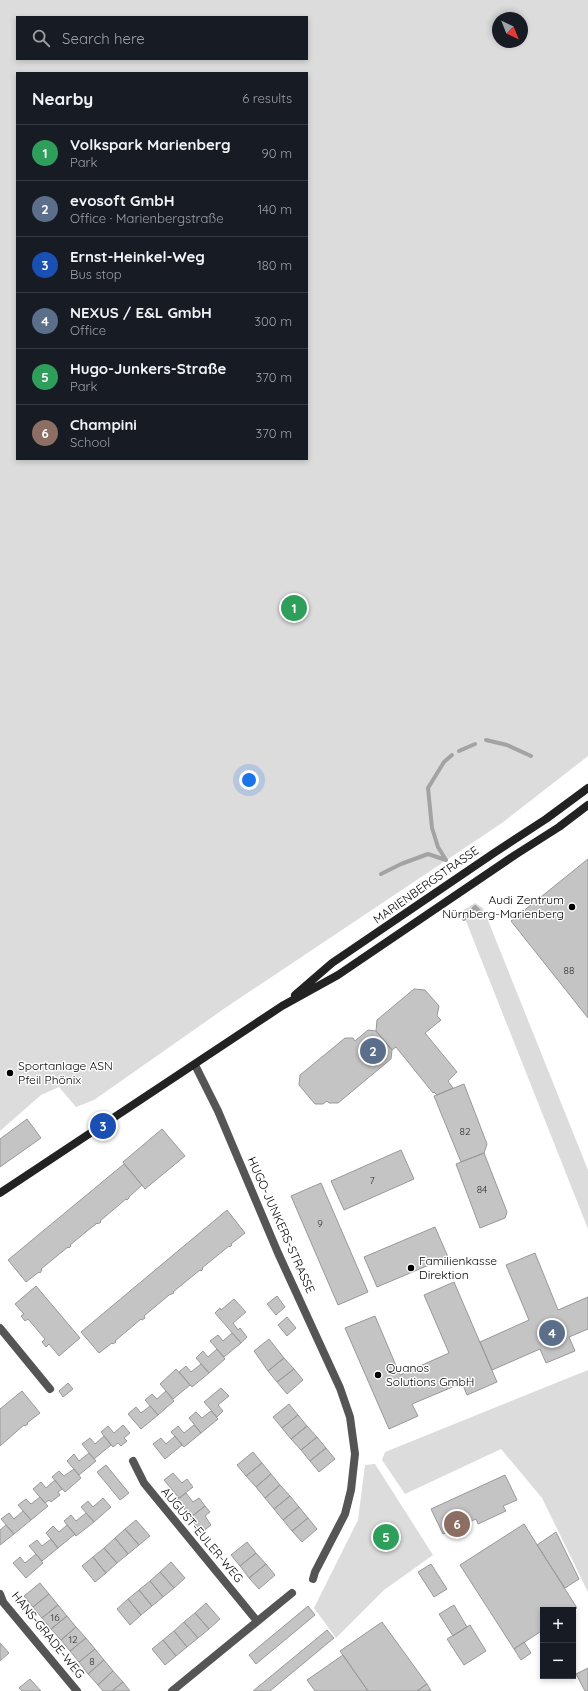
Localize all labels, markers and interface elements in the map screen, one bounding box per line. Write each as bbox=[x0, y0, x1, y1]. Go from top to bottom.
north arrow bbox=[492, 12, 528, 48]
search box bbox=[16, 16, 308, 60]
icon: search bbox=[30, 27, 52, 49]
text: Search here bbox=[62, 29, 145, 48]
text: Nearby bbox=[32, 88, 93, 109]
text: 6 results bbox=[242, 90, 292, 106]
text: Volkspark Marienberg bbox=[70, 135, 231, 154]
text: 1 bbox=[42, 145, 48, 161]
text: 90 m bbox=[262, 145, 292, 161]
text: Park bbox=[70, 154, 98, 170]
text: evosoft GmbH bbox=[70, 191, 175, 210]
text: 2 bbox=[41, 201, 49, 217]
text: 140 m bbox=[257, 201, 292, 217]
text: Office · Marienbergstraße bbox=[70, 210, 224, 226]
text: Ernst-Heinkel-Weg bbox=[70, 247, 205, 266]
text: 3 bbox=[42, 257, 48, 273]
text: 180 m bbox=[257, 257, 292, 273]
text: Bus stop bbox=[70, 266, 122, 282]
text: NEXUS / E&L GmbH bbox=[70, 303, 212, 322]
text: 4 bbox=[41, 313, 49, 329]
text: 300 m bbox=[254, 313, 292, 329]
text: Office bbox=[70, 322, 106, 338]
text: Hugo-Junkers-Straße bbox=[70, 359, 226, 378]
text: 5 bbox=[41, 369, 49, 385]
text: 370 m bbox=[255, 369, 292, 385]
text: Park bbox=[70, 378, 98, 394]
text: Champini bbox=[70, 415, 137, 434]
text: 6 bbox=[41, 425, 49, 441]
text: 370 m bbox=[255, 425, 292, 441]
text: School bbox=[70, 434, 110, 450]
pin: 1 bbox=[281, 593, 307, 623]
your location bbox=[239, 770, 259, 790]
street label: MARIENBERGSTRASSE bbox=[370, 842, 481, 927]
place label: Audi Zentrum Nürnberg-Marienberg bbox=[442, 892, 564, 921]
marker: Audi Zentrum Nürnberg-Marienberg bbox=[567, 902, 577, 912]
house number: 88 bbox=[564, 964, 574, 977]
pin: 2 bbox=[360, 1036, 386, 1066]
place label: Sportanlage ASN Pfeil Phönix bbox=[18, 1058, 113, 1087]
marker: Sportanlage ASN Pfeil Phönix bbox=[5, 1068, 15, 1078]
pin: 3 bbox=[90, 1111, 116, 1141]
house number: 82 bbox=[460, 1125, 471, 1138]
street label: HUGO-JUNKERS-STRASSE bbox=[244, 1154, 318, 1296]
house number: 7 bbox=[369, 1174, 375, 1187]
house number: 84 bbox=[477, 1183, 487, 1196]
house number: 9 bbox=[317, 1217, 323, 1230]
place label: Familienkasse Direktion bbox=[419, 1253, 497, 1282]
marker: Familienkasse Direktion bbox=[406, 1263, 416, 1273]
pin: 4 bbox=[539, 1318, 565, 1348]
place label: Quanos Solutions GmbH bbox=[386, 1360, 474, 1389]
marker: Quanos Solutions GmbH bbox=[373, 1370, 383, 1380]
street label: AUGUST-EULER-WEG bbox=[158, 1484, 247, 1585]
pin: 6 bbox=[444, 1509, 470, 1539]
pin: 5 bbox=[373, 1522, 399, 1552]
street label: HANS-GRADE-WEG bbox=[9, 1588, 88, 1681]
map controls bbox=[540, 1607, 576, 1679]
button: + bbox=[540, 1607, 576, 1643]
house number: 16 bbox=[50, 1611, 60, 1624]
house number: 12 bbox=[68, 1633, 78, 1646]
button: − bbox=[540, 1643, 576, 1679]
house number: 8 bbox=[89, 1655, 95, 1668]

